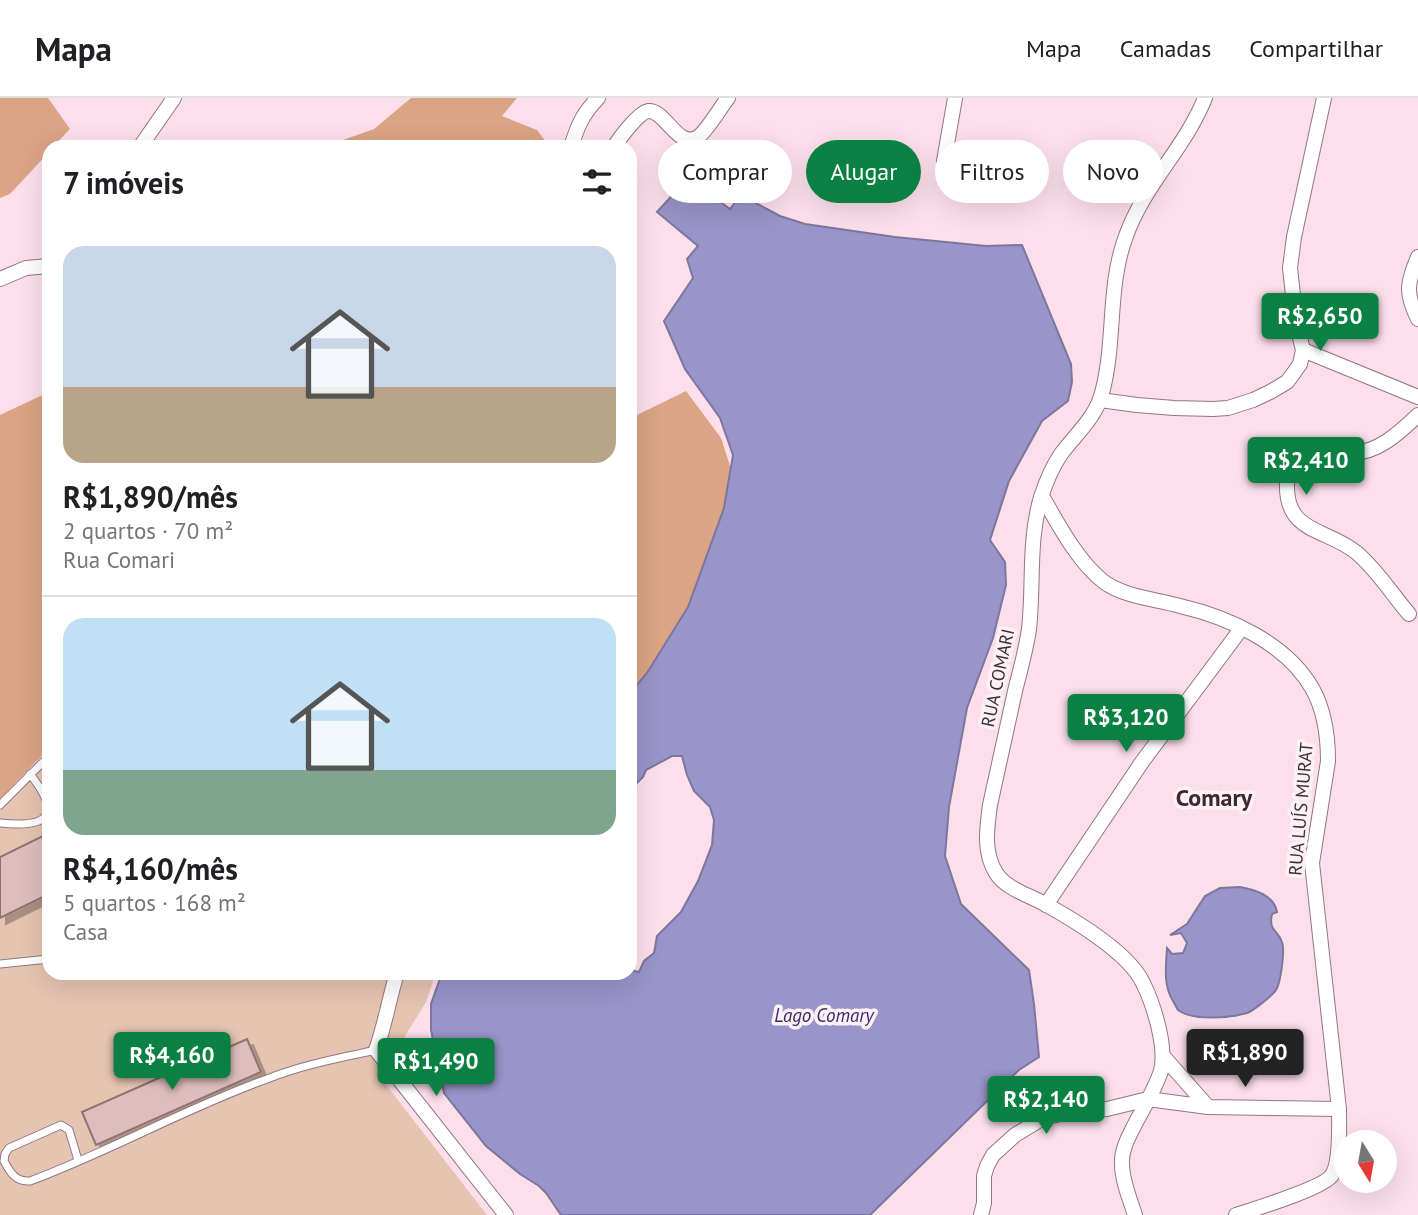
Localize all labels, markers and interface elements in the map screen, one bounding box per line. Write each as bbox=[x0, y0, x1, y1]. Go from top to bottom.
text: Mapa bbox=[35, 27, 112, 70]
text: Mapa bbox=[1026, 33, 1082, 64]
text: Camadas bbox=[1120, 33, 1211, 64]
text: Compartilhar bbox=[1249, 33, 1383, 64]
chip: Comprar bbox=[658, 140, 792, 203]
chip: Alugar bbox=[806, 140, 921, 203]
chip: Filtros bbox=[935, 140, 1049, 203]
chip: Novo bbox=[1063, 140, 1163, 203]
text: 7 imóveis bbox=[63, 163, 184, 202]
icon: filters bbox=[578, 163, 616, 201]
icon: home bbox=[277, 291, 403, 417]
pin: R$2,650 bbox=[1255, 294, 1385, 353]
text: R$2,650 bbox=[1278, 301, 1362, 330]
pin: R$2,410 bbox=[1241, 438, 1371, 497]
text: R$2,410 bbox=[1264, 445, 1348, 474]
text: R$1,890/mês bbox=[63, 477, 238, 516]
text: 2 quartos · 70 m² bbox=[63, 516, 233, 545]
text: Rua Comari bbox=[63, 545, 175, 574]
street label: RUA COMARI bbox=[976, 627, 1019, 729]
icon: home bbox=[277, 663, 403, 789]
pin: R$3,120 bbox=[1061, 694, 1191, 754]
text: R$3,120 bbox=[1084, 702, 1168, 731]
street label: RUA LUÍS MURAT bbox=[1283, 742, 1318, 876]
district label: Comary bbox=[1176, 782, 1253, 813]
text: R$4,160/mês bbox=[63, 849, 238, 888]
text: 5 quartos · 168 m² bbox=[63, 888, 246, 917]
text: Casa bbox=[63, 917, 108, 946]
water label: Lago Comary bbox=[774, 1003, 875, 1027]
pin: R$1,890 bbox=[1180, 1030, 1310, 1089]
pin: R$4,160 bbox=[107, 1032, 237, 1092]
text: R$1,890 bbox=[1203, 1037, 1287, 1066]
pin: R$1,490 bbox=[371, 1038, 501, 1098]
text: R$4,160 bbox=[130, 1040, 214, 1069]
text: R$1,490 bbox=[394, 1046, 478, 1075]
pin: R$2,140 bbox=[981, 1076, 1111, 1136]
text: R$2,140 bbox=[1004, 1084, 1088, 1113]
north arrow bbox=[1334, 1130, 1396, 1194]
map controls bbox=[1334, 1130, 1397, 1193]

